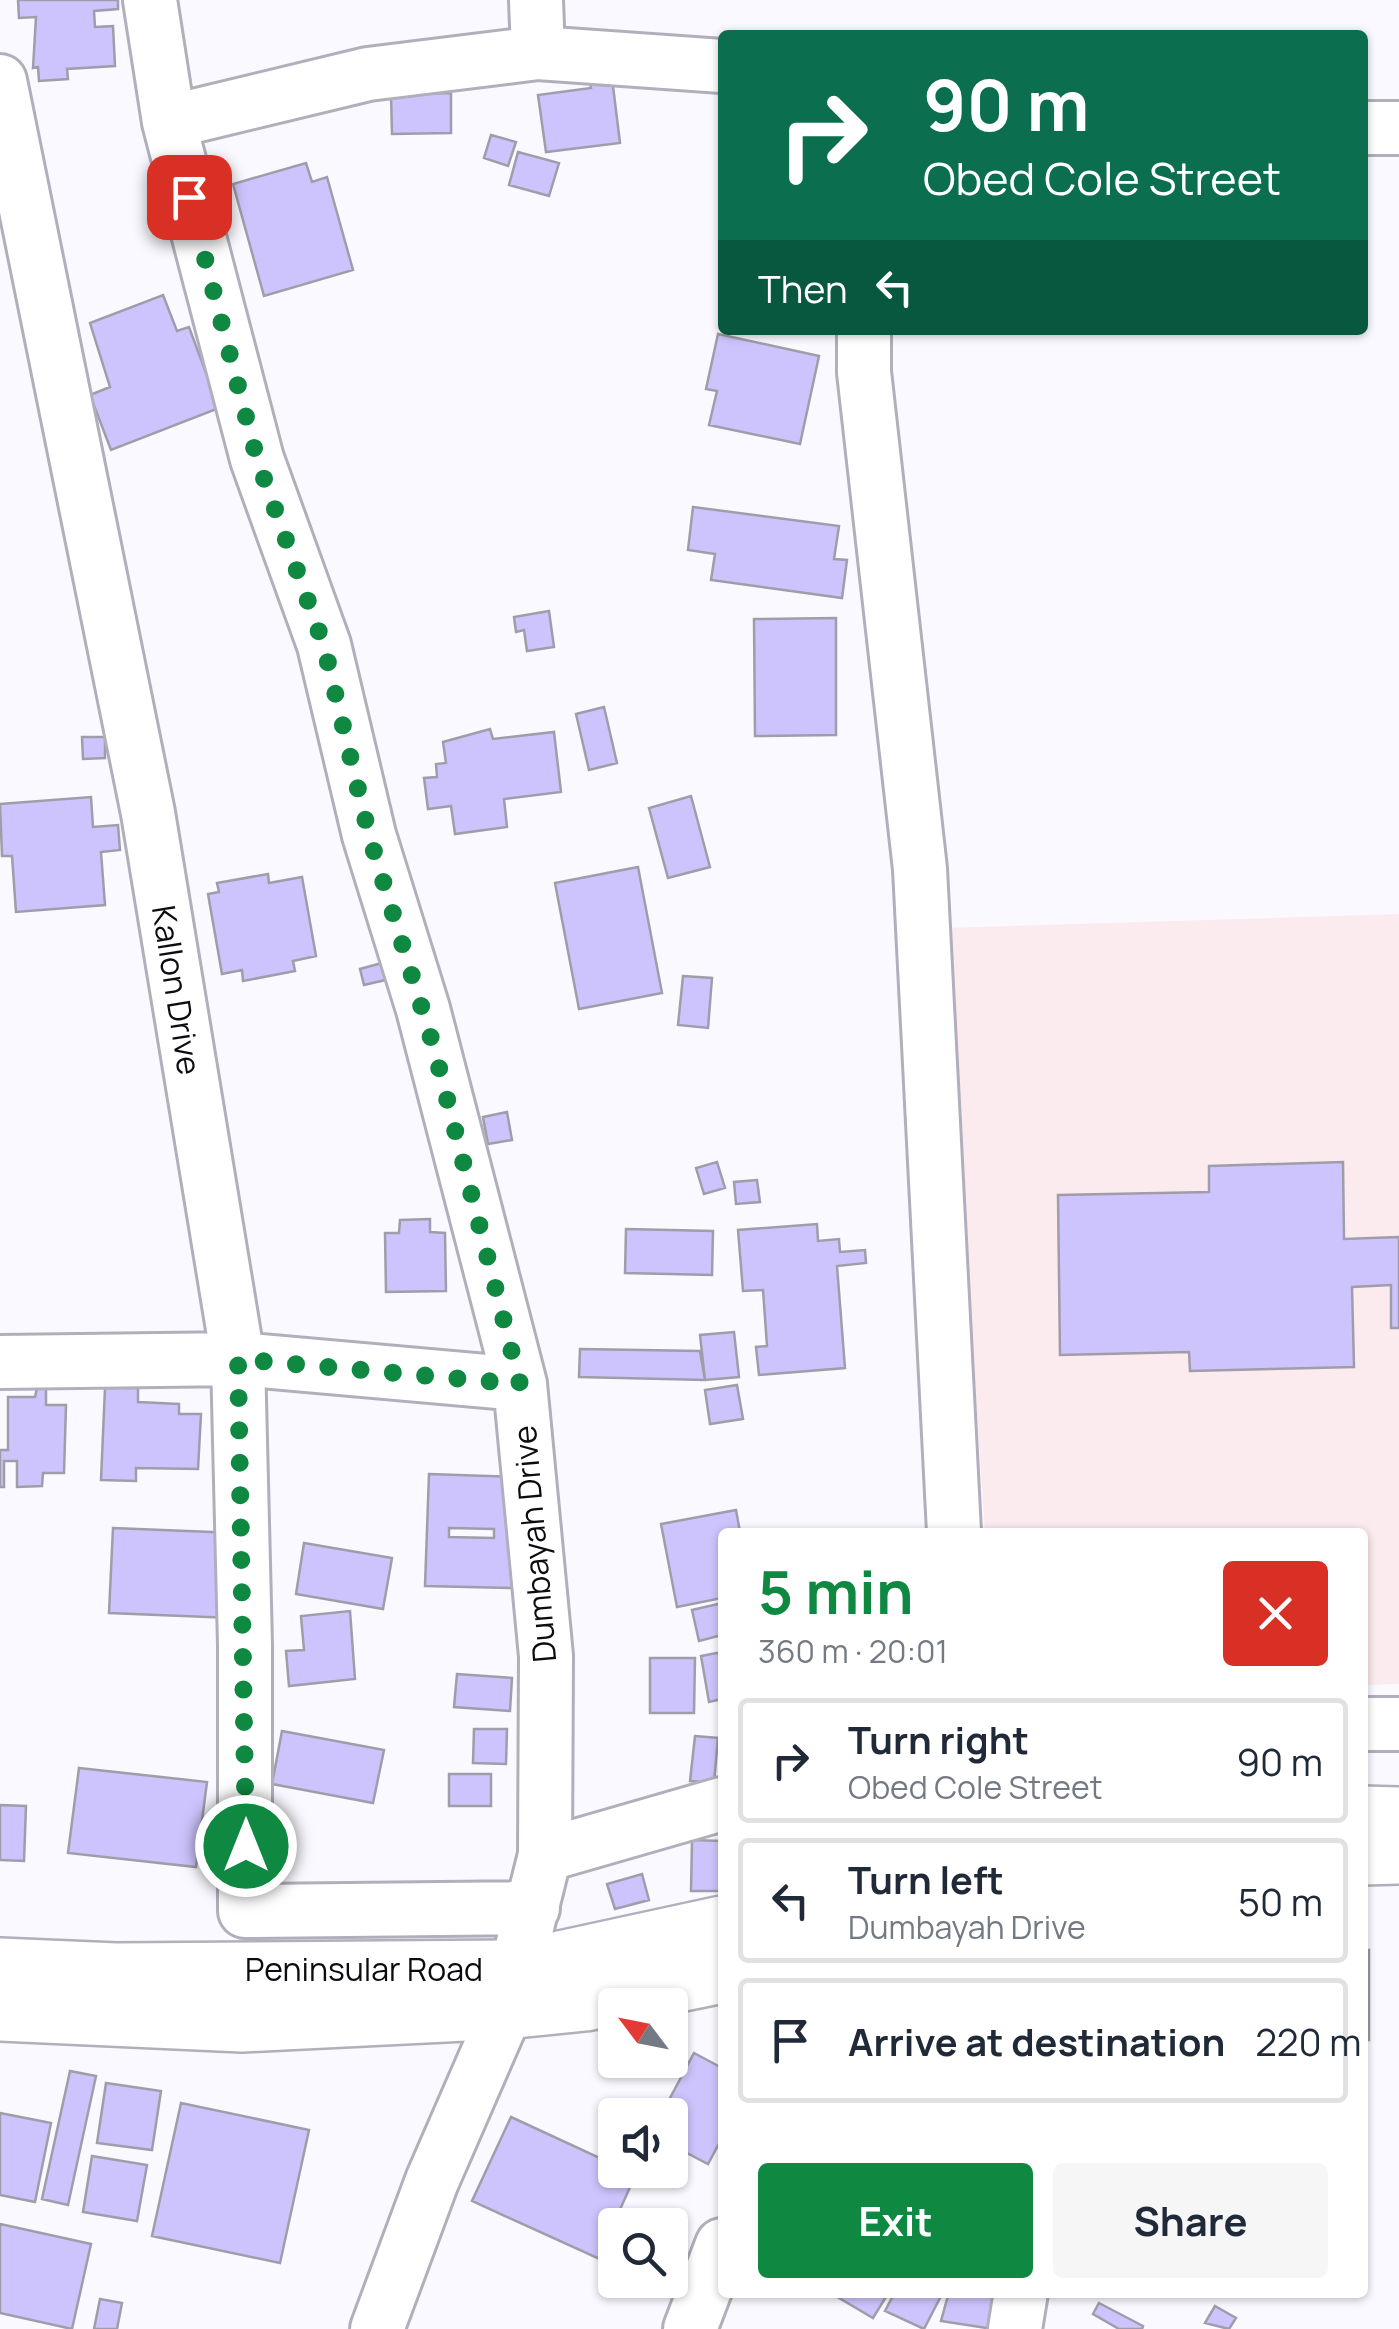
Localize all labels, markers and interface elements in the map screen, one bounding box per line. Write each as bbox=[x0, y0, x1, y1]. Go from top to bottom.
text: 90 m bbox=[923, 56, 1090, 152]
icon: right bbox=[758, 70, 888, 200]
text: Obed Cole Street bbox=[923, 147, 1281, 209]
pin bbox=[147, 155, 232, 240]
icon: arrive bbox=[162, 170, 217, 225]
icon: left bbox=[867, 260, 922, 315]
text: Then bbox=[758, 262, 847, 314]
street label: Kallon Drive bbox=[142, 902, 212, 1078]
street label: Dumbayah Drive bbox=[502, 1424, 566, 1664]
text: 5 min bbox=[758, 1550, 913, 1632]
button: close bbox=[1223, 1561, 1328, 1666]
text: 360 m · 20:01 bbox=[758, 1629, 948, 1673]
text: Turn right bbox=[848, 1713, 1029, 1765]
icon: right bbox=[763, 1733, 818, 1788]
text: 90 m bbox=[1236, 1735, 1323, 1787]
text: Obed Cole Street bbox=[848, 1765, 1103, 1809]
position arrow bbox=[194, 1794, 298, 1898]
text: Turn left bbox=[848, 1853, 1004, 1905]
icon: left bbox=[763, 1873, 818, 1928]
text: 50 m bbox=[1238, 1875, 1323, 1927]
text: Dumbayah Drive bbox=[848, 1905, 1086, 1949]
street label: Peninsular Road bbox=[245, 1947, 483, 1991]
north arrow bbox=[598, 1988, 688, 2078]
map controls bbox=[598, 1988, 688, 2298]
icon: arrive bbox=[763, 2013, 818, 2068]
text: Arrive at destination bbox=[848, 2015, 1225, 2067]
text: 220 m bbox=[1255, 2015, 1362, 2067]
button: sound bbox=[598, 2098, 688, 2188]
button: Exit bbox=[758, 2163, 1033, 2278]
button: Share bbox=[1053, 2163, 1328, 2278]
button: search bbox=[598, 2208, 688, 2298]

